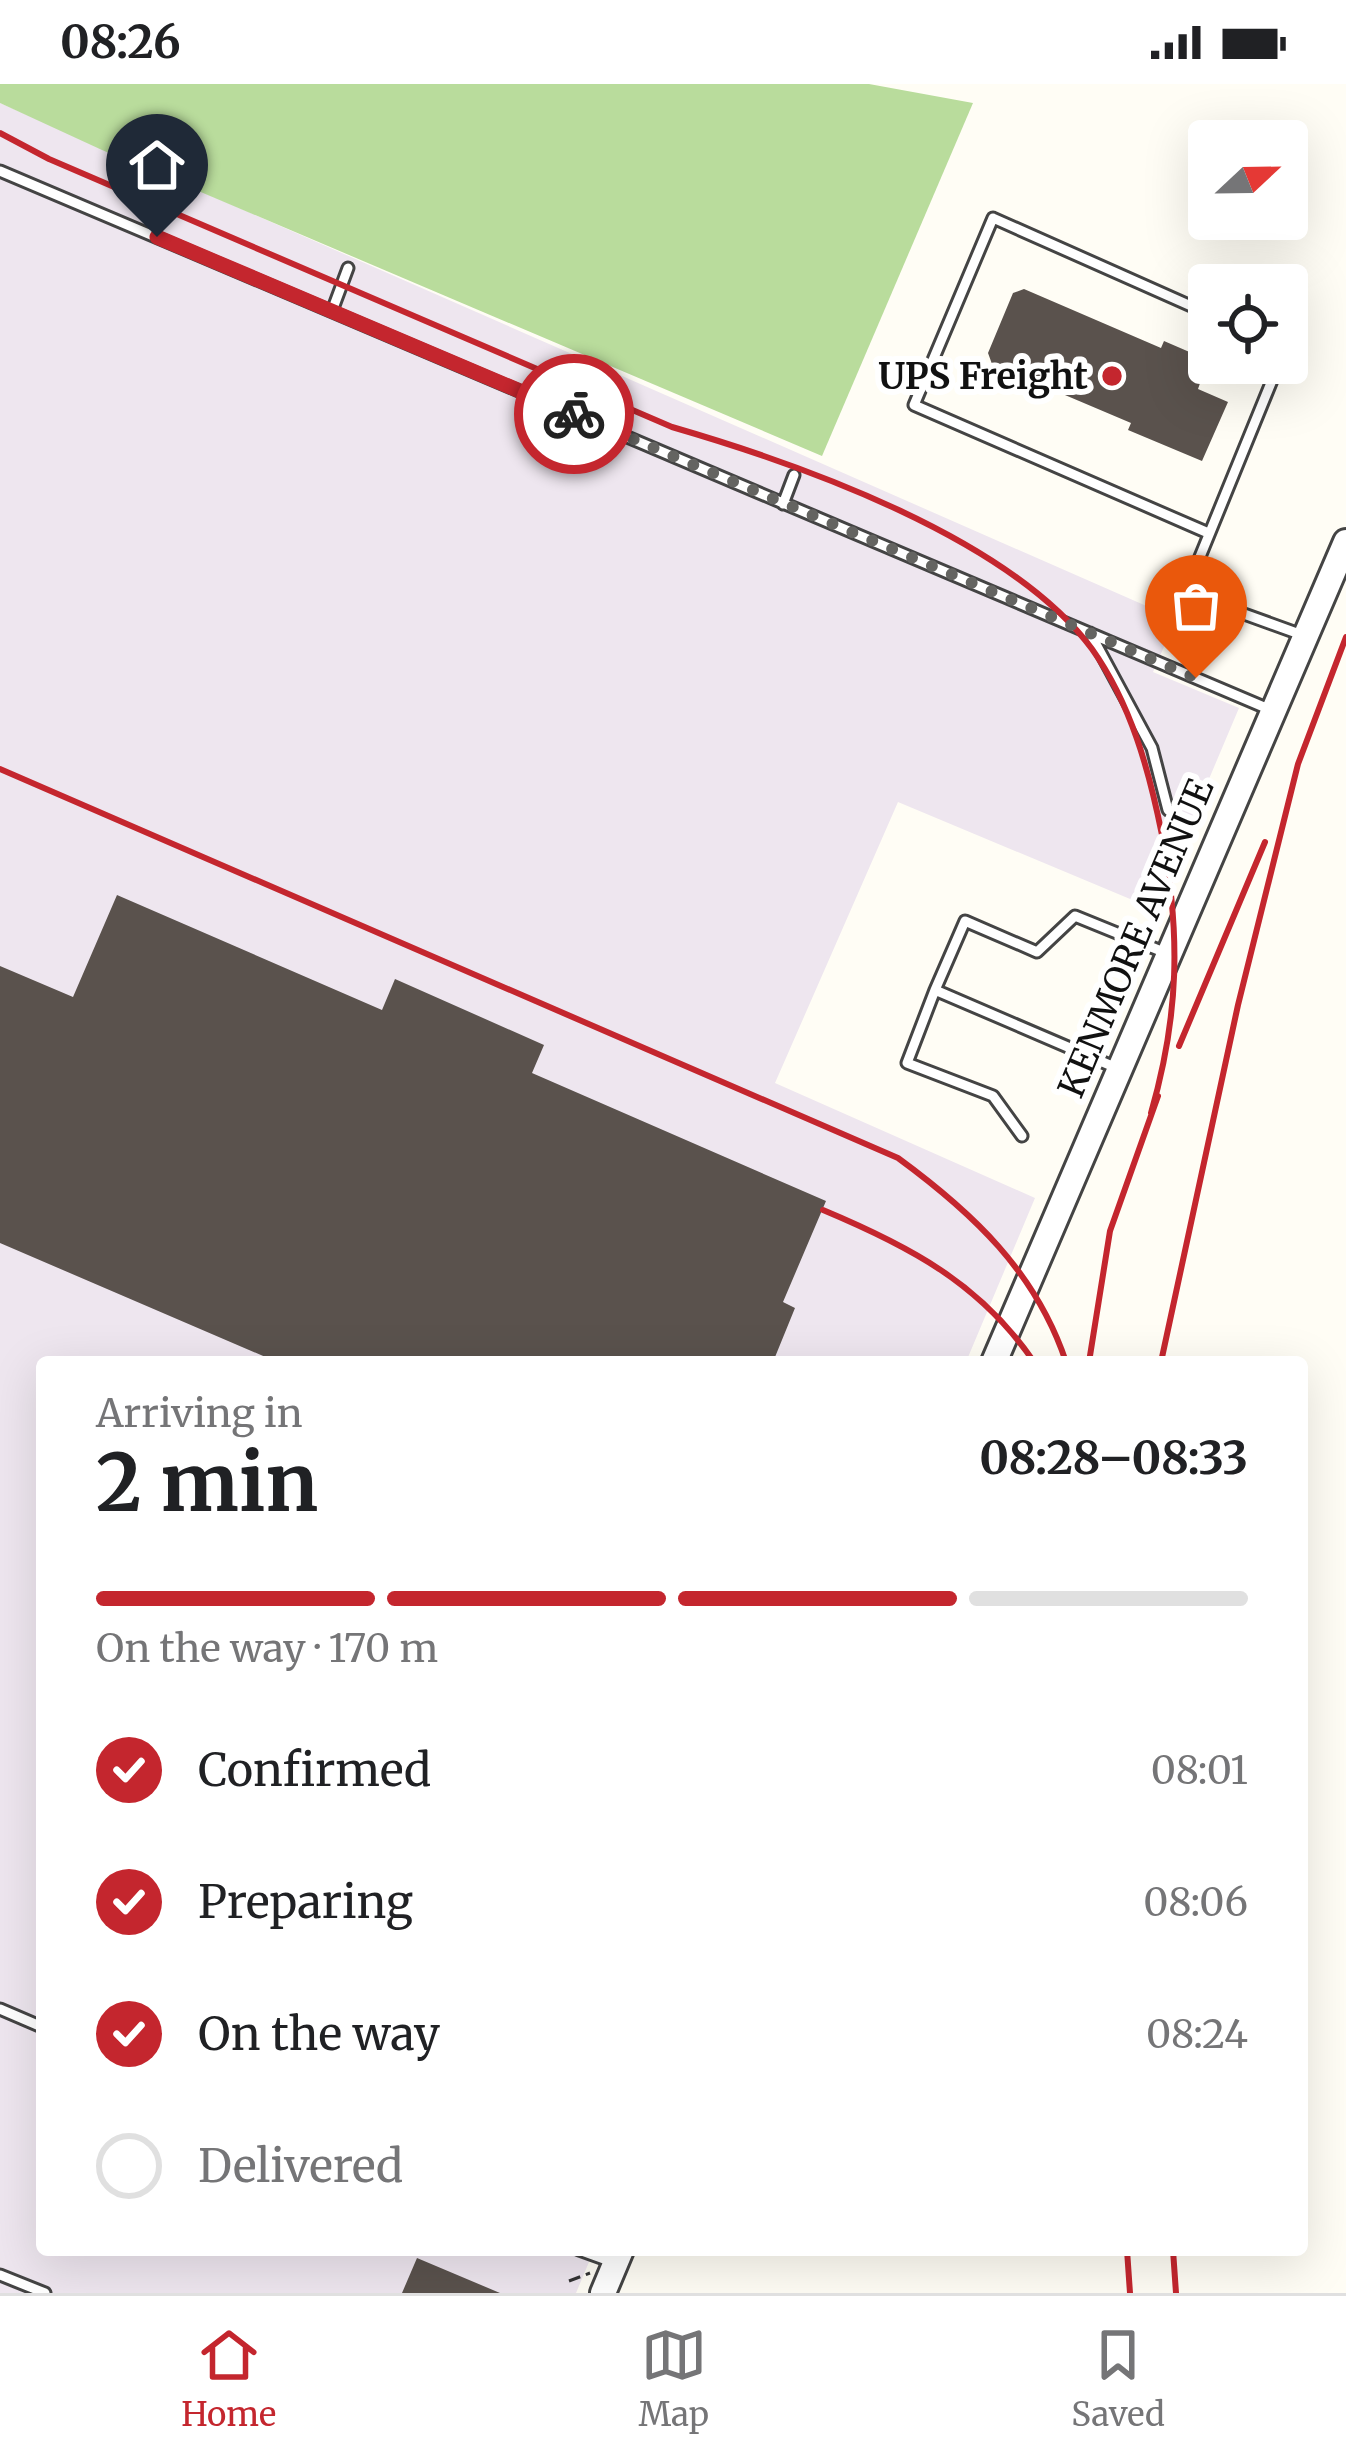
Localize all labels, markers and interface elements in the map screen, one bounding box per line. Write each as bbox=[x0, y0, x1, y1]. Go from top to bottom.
text: 08:26 bbox=[60, 14, 181, 70]
pin bbox=[106, 114, 208, 237]
north arrow bbox=[1188, 120, 1308, 240]
map controls bbox=[1188, 120, 1308, 384]
icon: home bbox=[124, 132, 190, 198]
button: locate bbox=[1188, 264, 1308, 384]
courier bbox=[514, 354, 634, 474]
place label: UPS Freight bbox=[878, 354, 1089, 399]
marker: UPS Freight bbox=[1099, 363, 1125, 389]
icon: bike bbox=[541, 381, 607, 447]
pin bbox=[1145, 555, 1247, 678]
icon: bag bbox=[1163, 573, 1229, 639]
street label: KENMORE AVENUE bbox=[1049, 772, 1224, 1104]
text: Arriving in bbox=[96, 1389, 303, 1438]
text: 08:28–08:33 bbox=[979, 1430, 1248, 1486]
text: 2 min bbox=[96, 1434, 318, 1532]
text: On the way · 170 m bbox=[96, 1624, 438, 1673]
icon: check bbox=[96, 1737, 162, 1803]
text: Confirmed bbox=[198, 1742, 431, 1798]
text: 08:01 bbox=[1151, 1746, 1248, 1795]
icon: check bbox=[96, 1869, 162, 1935]
text: Preparing bbox=[198, 1874, 413, 1930]
text: 08:06 bbox=[1143, 1878, 1248, 1927]
icon: check bbox=[96, 2001, 162, 2067]
text: On the way bbox=[198, 2006, 440, 2062]
text: 08:24 bbox=[1146, 2010, 1248, 2059]
text: Delivered bbox=[198, 2138, 403, 2194]
tab: Home bbox=[181, 2322, 276, 2435]
tab: Map bbox=[639, 2322, 709, 2435]
tab: Saved bbox=[1071, 2322, 1165, 2435]

